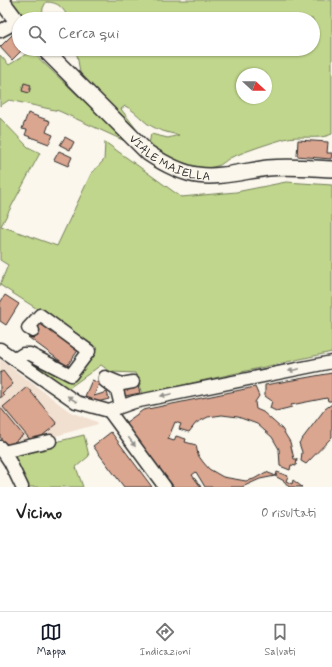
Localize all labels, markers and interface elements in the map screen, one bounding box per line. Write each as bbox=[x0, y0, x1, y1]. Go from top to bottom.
search box bbox=[12, 12, 320, 56]
icon: search bbox=[26, 23, 48, 45]
text: Cerca qui bbox=[58, 24, 119, 44]
north arrow bbox=[236, 68, 272, 104]
street label: VIALE MAIELLA bbox=[125, 131, 211, 185]
one-way arrow bbox=[288, 367, 300, 373]
one-way arrow bbox=[160, 393, 172, 399]
one-way arrow bbox=[67, 395, 77, 403]
one-way arrow bbox=[128, 437, 136, 448]
text: Vicino bbox=[16, 502, 62, 524]
text: 0 risultati bbox=[261, 505, 316, 522]
tab: Mappa bbox=[37, 621, 66, 659]
tab: Indicazioni bbox=[139, 621, 191, 659]
tab: Salvati bbox=[264, 621, 295, 659]

